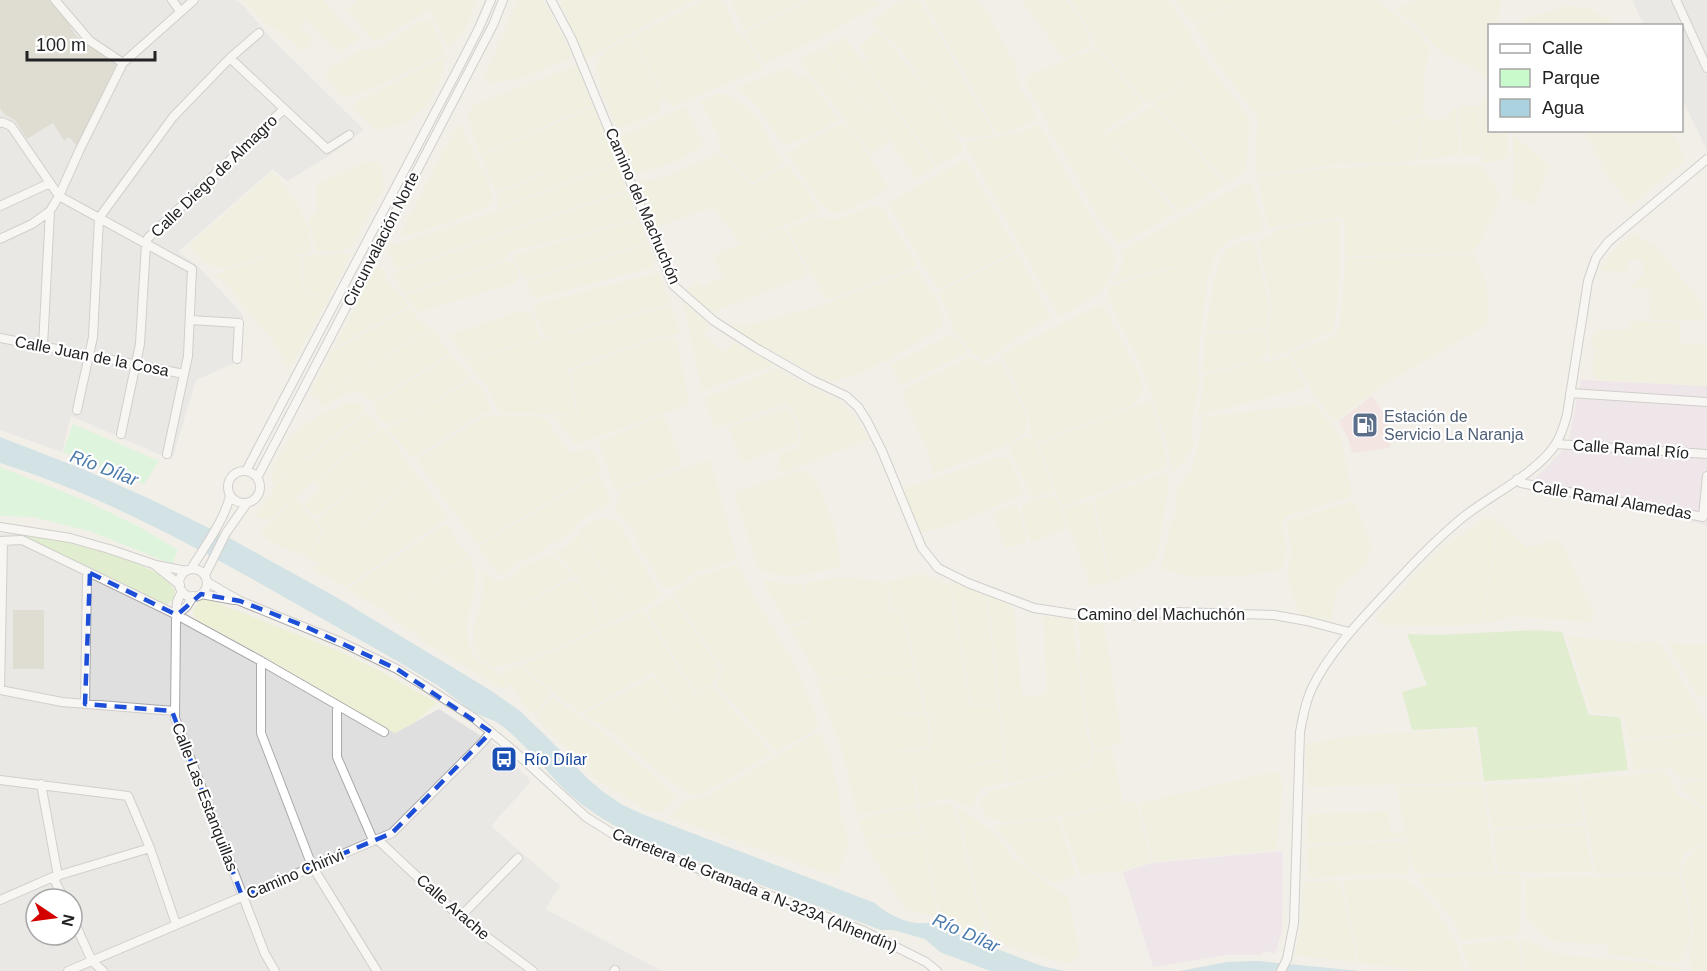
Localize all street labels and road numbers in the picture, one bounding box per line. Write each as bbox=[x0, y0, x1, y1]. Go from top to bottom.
street label: Calle Diego de Almagro bbox=[148, 111, 280, 240]
street label: Camino del Machuchón bbox=[602, 125, 684, 287]
street label: Circunvalación Norte bbox=[340, 169, 422, 309]
street label: Calle Juan de la Cosa bbox=[14, 333, 171, 379]
street label: Calle Ramal Río bbox=[1572, 436, 1690, 462]
street label: Calle Ramal Alamedas bbox=[1531, 478, 1693, 522]
street label: Camino del Machuchón bbox=[1077, 606, 1245, 623]
street label: Calle Las Estanquillas bbox=[169, 720, 241, 874]
street label: Carretera de Granada a N-323A (Alhendín) bbox=[610, 825, 900, 955]
street label: Camino Chirivi bbox=[244, 846, 346, 902]
street label: Calle Arache bbox=[413, 871, 493, 943]

